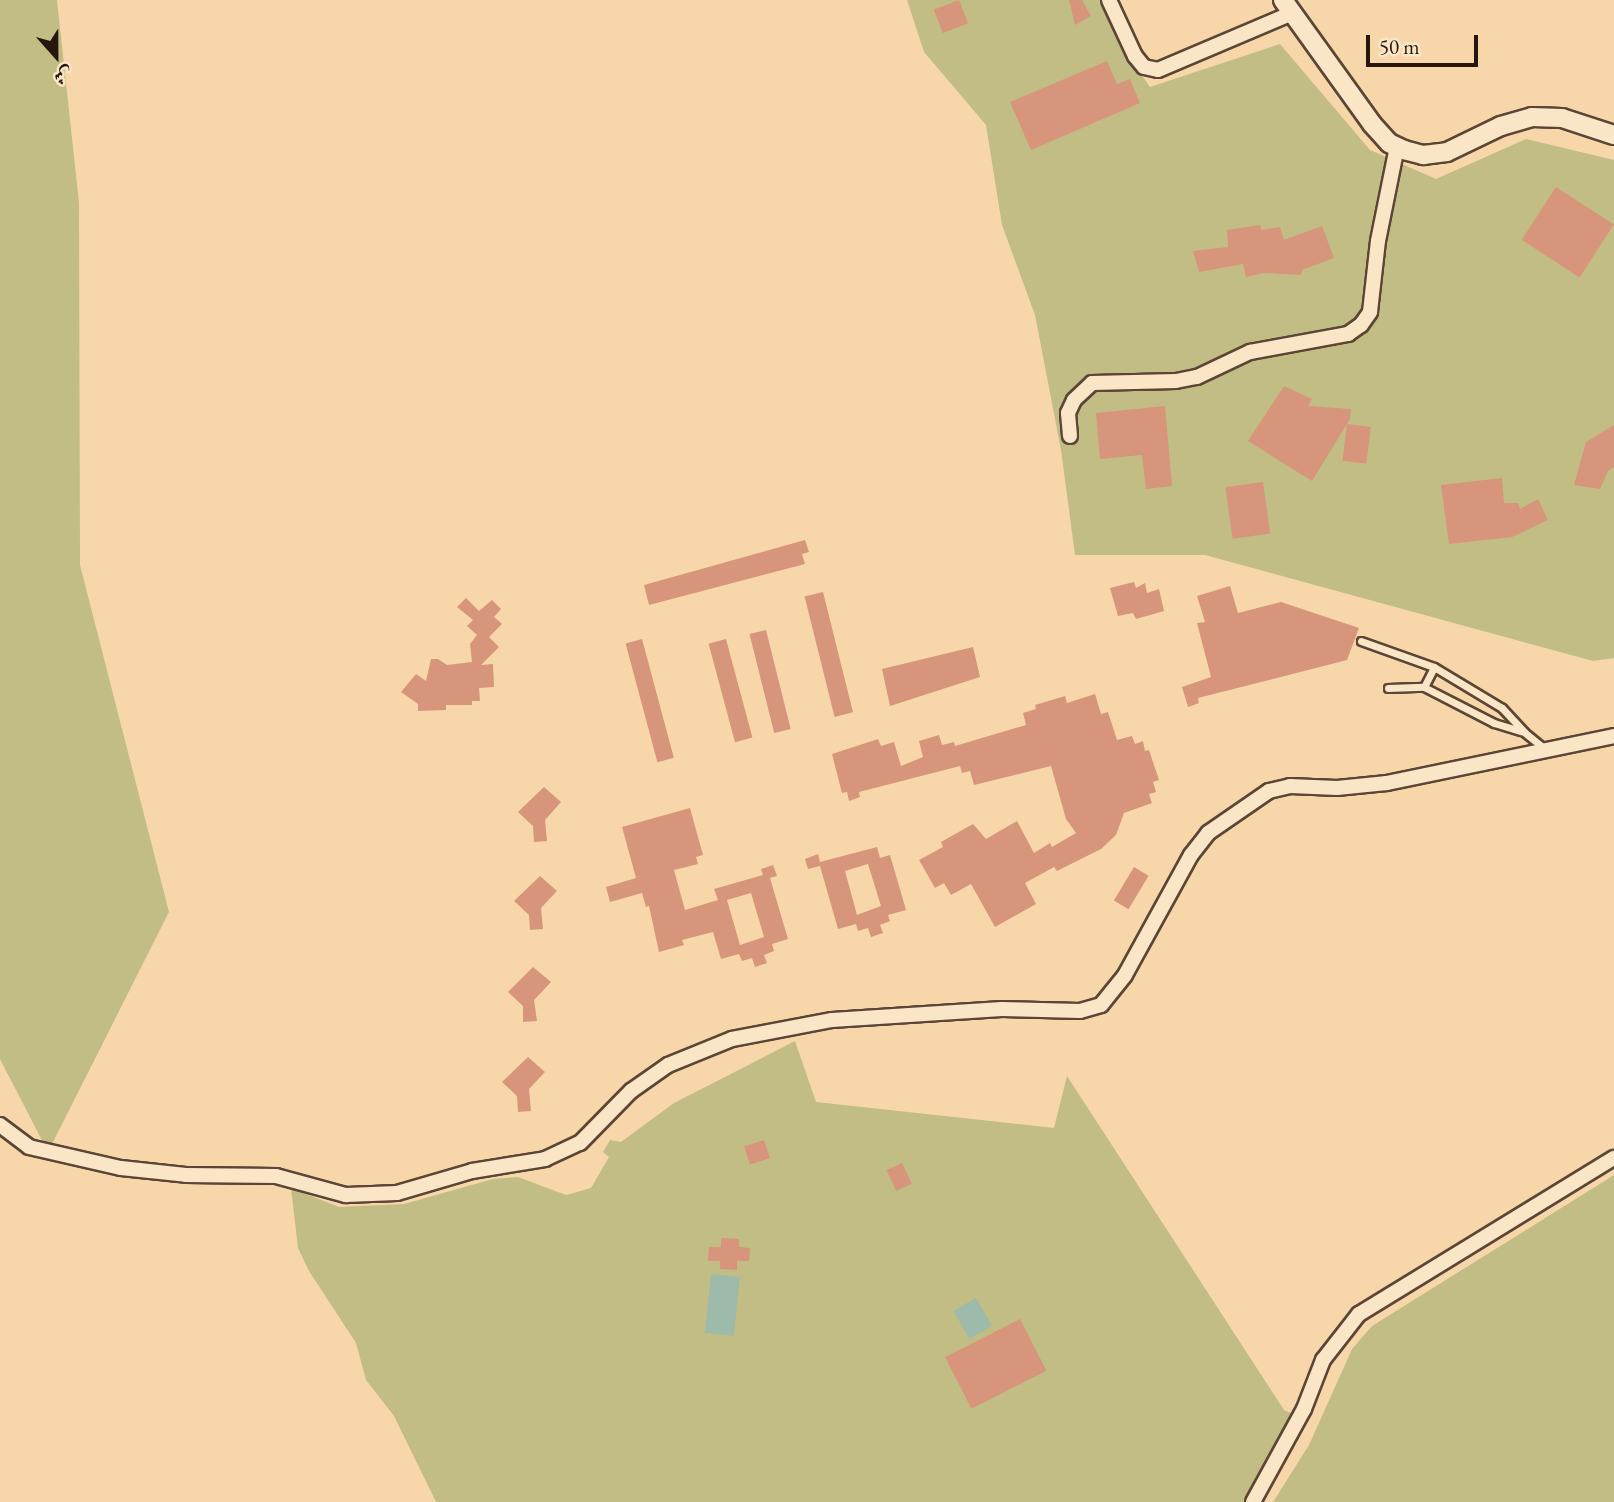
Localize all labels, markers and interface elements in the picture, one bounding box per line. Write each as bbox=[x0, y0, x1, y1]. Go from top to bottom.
north arrow bbox=[21, 21, 91, 91]
scale bar bbox=[1369, 21, 1481, 65]
text: 50 m bbox=[1379, 33, 1420, 60]
text: ش bbox=[50, 61, 77, 91]

